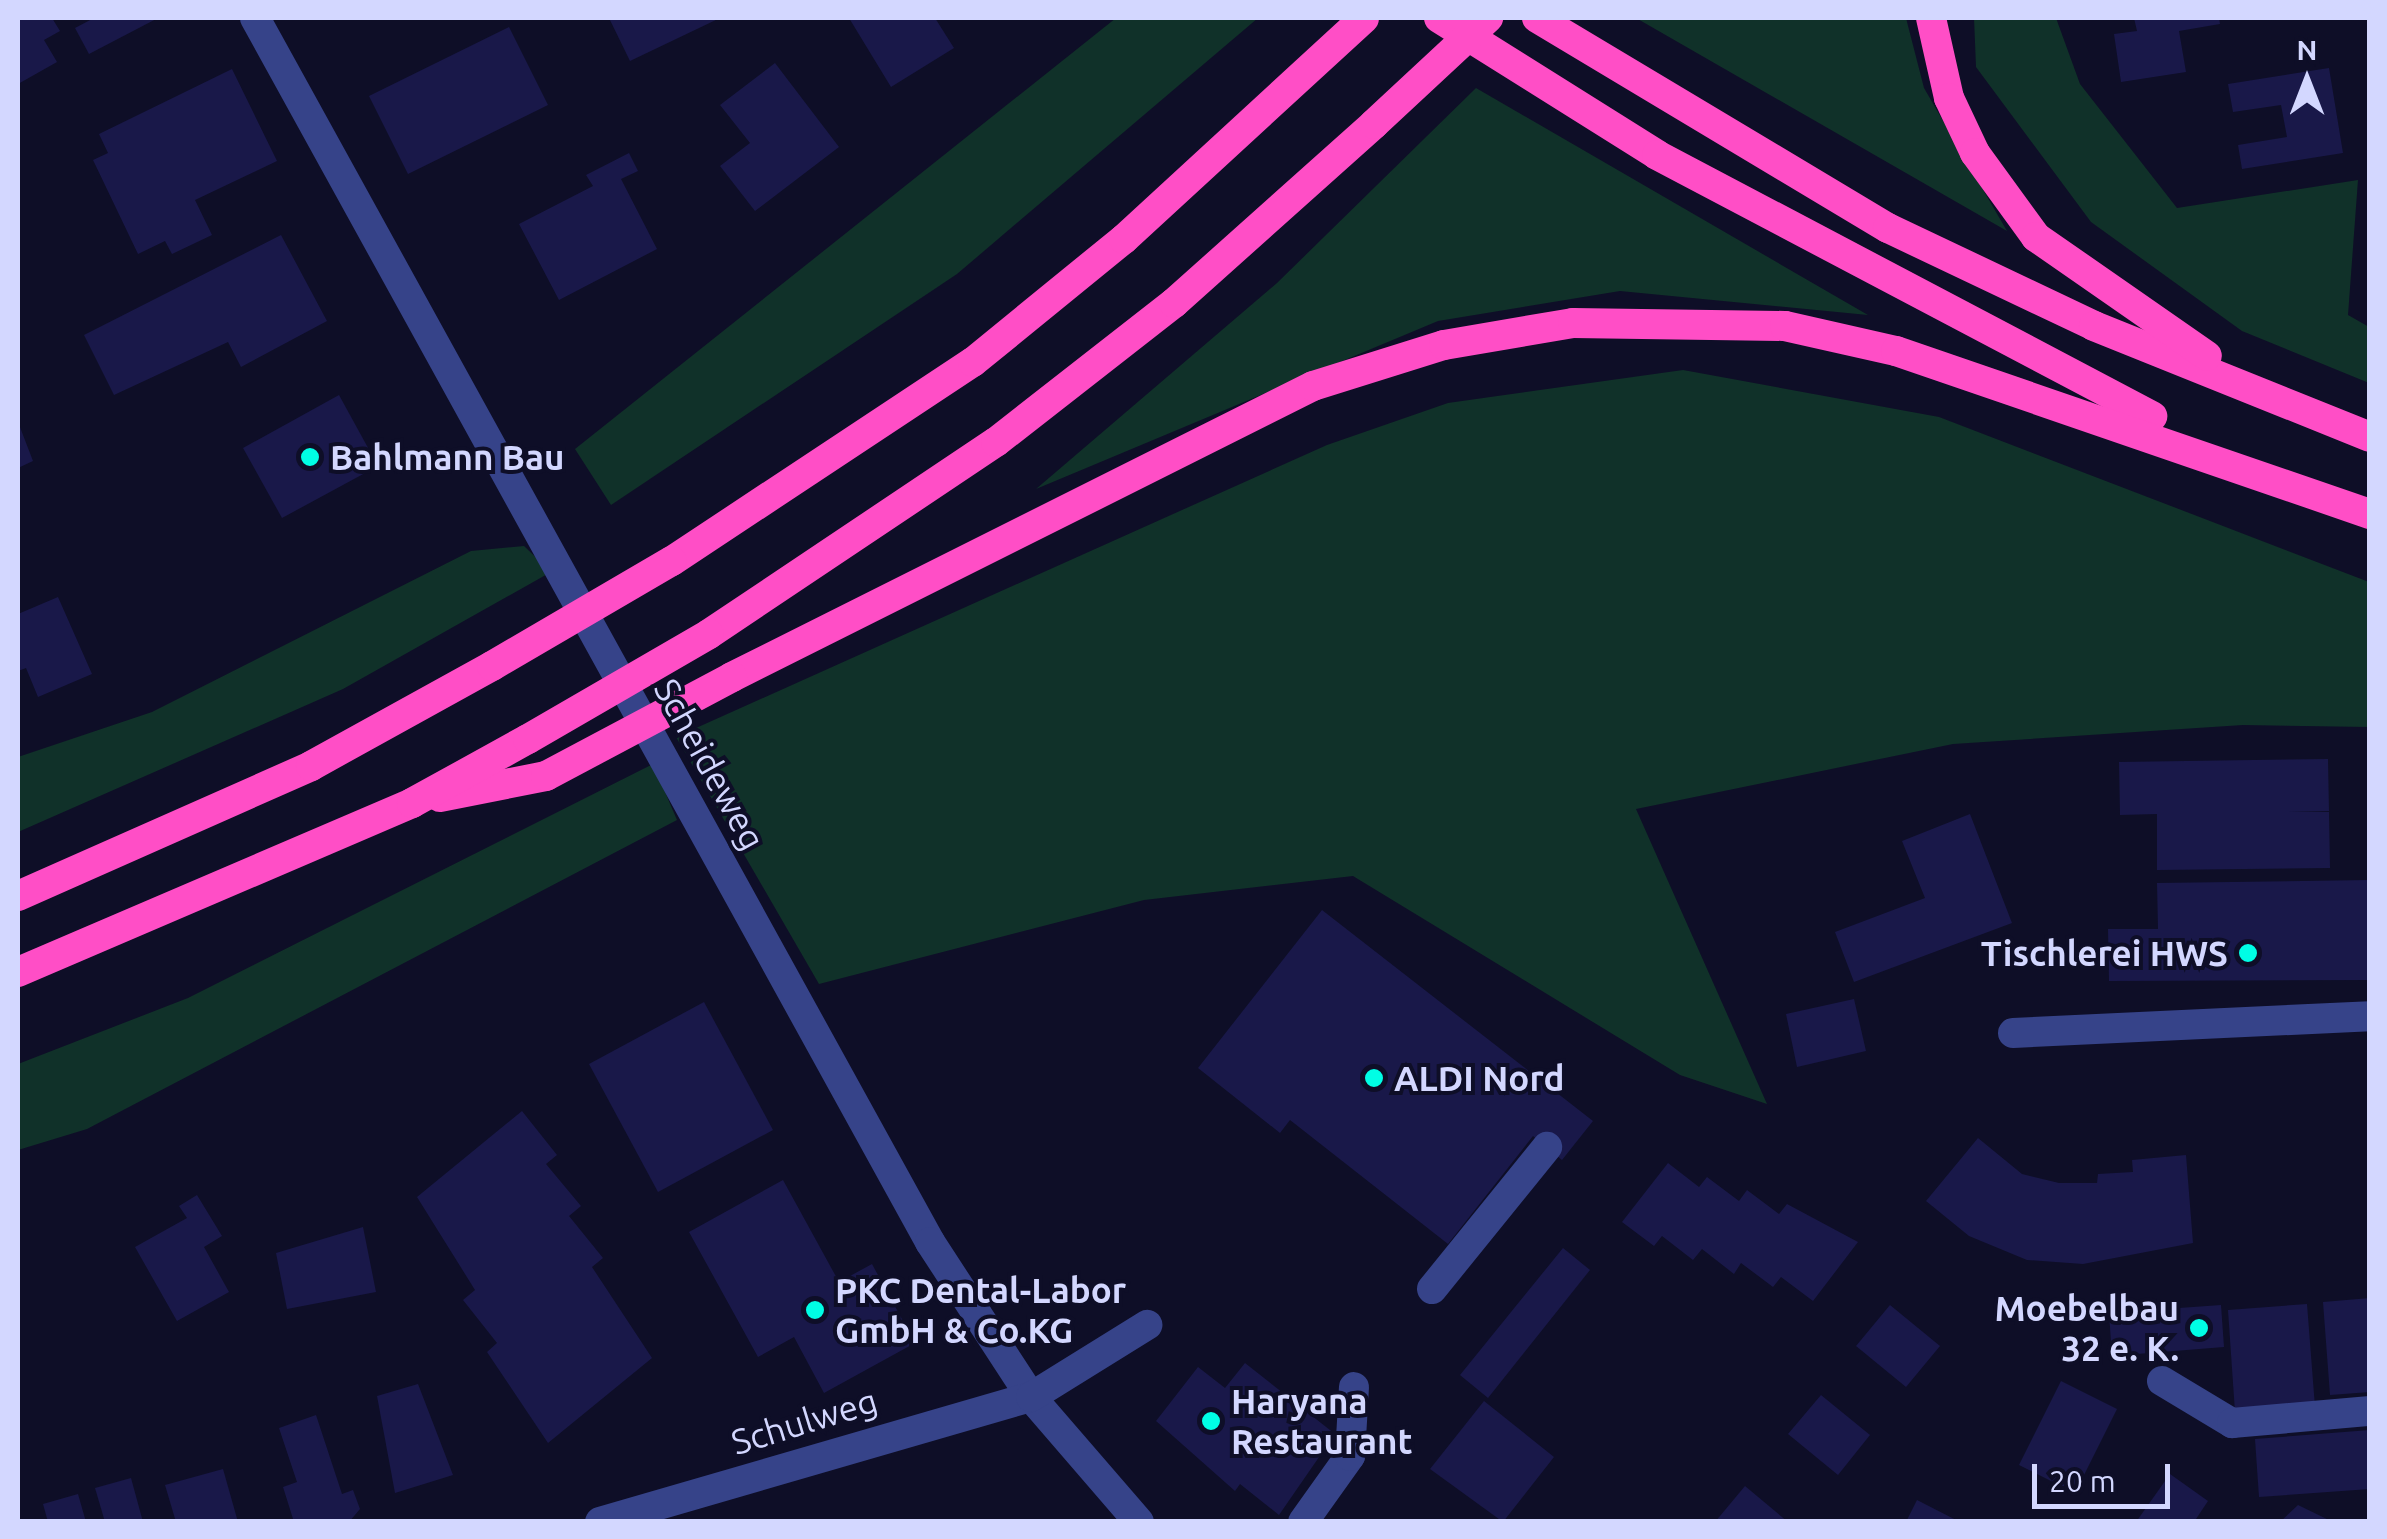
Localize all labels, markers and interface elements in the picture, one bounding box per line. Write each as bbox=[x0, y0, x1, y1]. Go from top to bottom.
north arrow bbox=[2257, 30, 2357, 130]
text: N bbox=[2297, 34, 2317, 65]
place label: Bahlmann Bau bbox=[330, 436, 564, 478]
marker: Bahlmann Bau bbox=[299, 446, 321, 468]
street label: Scheideweg bbox=[646, 671, 774, 857]
place label: Tischlerei HWS bbox=[1981, 932, 2228, 974]
marker: Tischlerei HWS bbox=[2237, 942, 2259, 964]
place label: ALDI Nord bbox=[1394, 1057, 1564, 1099]
marker: ALDI Nord bbox=[1363, 1067, 1385, 1089]
place label: PKC Dental-Labor GmbH & Co.KG bbox=[835, 1269, 1126, 1351]
place label: Moebelbau 32 e. K. bbox=[1994, 1287, 2179, 1369]
marker: PKC Dental-Labor GmbH & Co.KG bbox=[804, 1299, 826, 1321]
marker: Moebelbau 32 e. K. bbox=[2188, 1317, 2210, 1339]
street label: Schulweg bbox=[726, 1379, 882, 1463]
place label: Haryana Restaurant bbox=[1231, 1380, 1413, 1462]
marker: Haryana Restaurant bbox=[1200, 1410, 1222, 1432]
scale bar bbox=[2037, 1444, 2174, 1506]
text: 20 m bbox=[2049, 1464, 2116, 1498]

